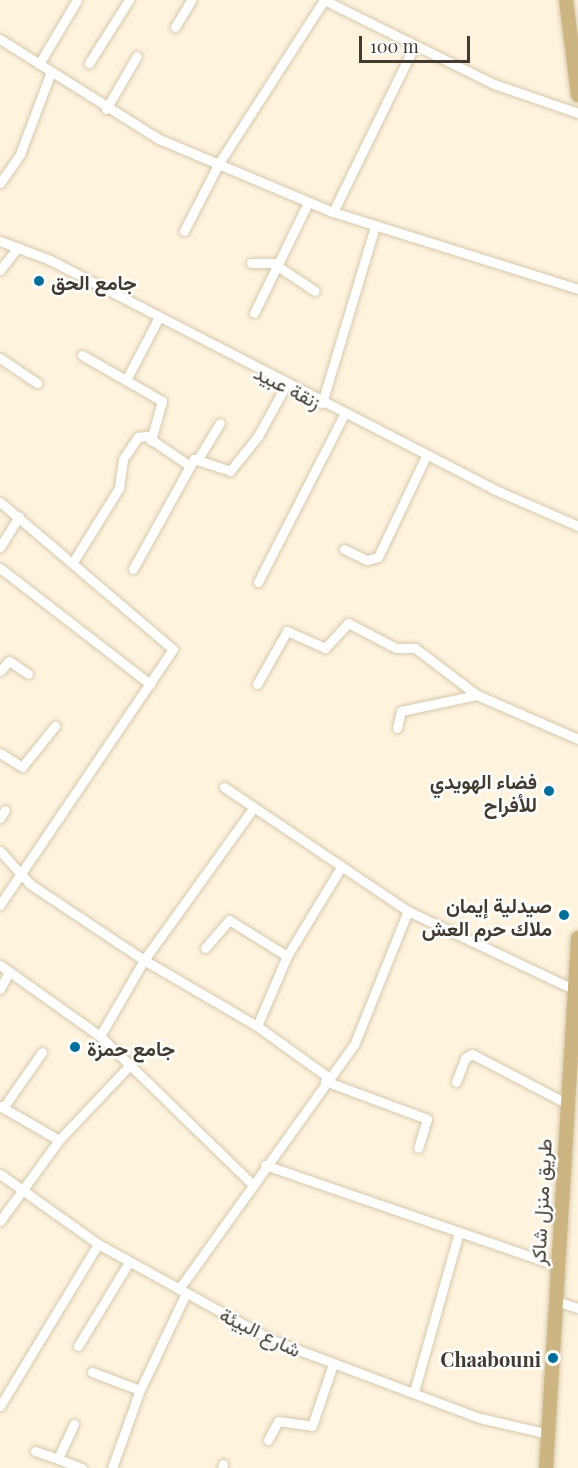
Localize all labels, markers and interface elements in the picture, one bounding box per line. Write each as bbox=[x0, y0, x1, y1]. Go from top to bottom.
scale bar bbox=[362, 24, 473, 62]
text: 100 m bbox=[370, 34, 419, 58]
place label: جامع الحق bbox=[51, 269, 137, 293]
marker: جامع الحق bbox=[32, 274, 46, 288]
street label: زنقة عبيد bbox=[251, 359, 325, 413]
place label: فضاء الهويدي للأفراح bbox=[430, 768, 537, 815]
marker: فضاء الهويدي للأفراح bbox=[542, 784, 556, 798]
place label: صيدلية إيمان ملاك حرم العش bbox=[422, 892, 552, 939]
marker: صيدلية إيمان ملاك حرم العش bbox=[557, 908, 571, 922]
place label: جامع حمزة bbox=[87, 1035, 175, 1059]
marker: جامع حمزة bbox=[68, 1040, 82, 1054]
street label: طريق منزل شاكر bbox=[525, 1138, 555, 1266]
street label: شارع البيئة bbox=[216, 1301, 306, 1361]
place label: Chaabouni bbox=[440, 1346, 541, 1370]
marker: Chaabouni bbox=[546, 1351, 560, 1365]

